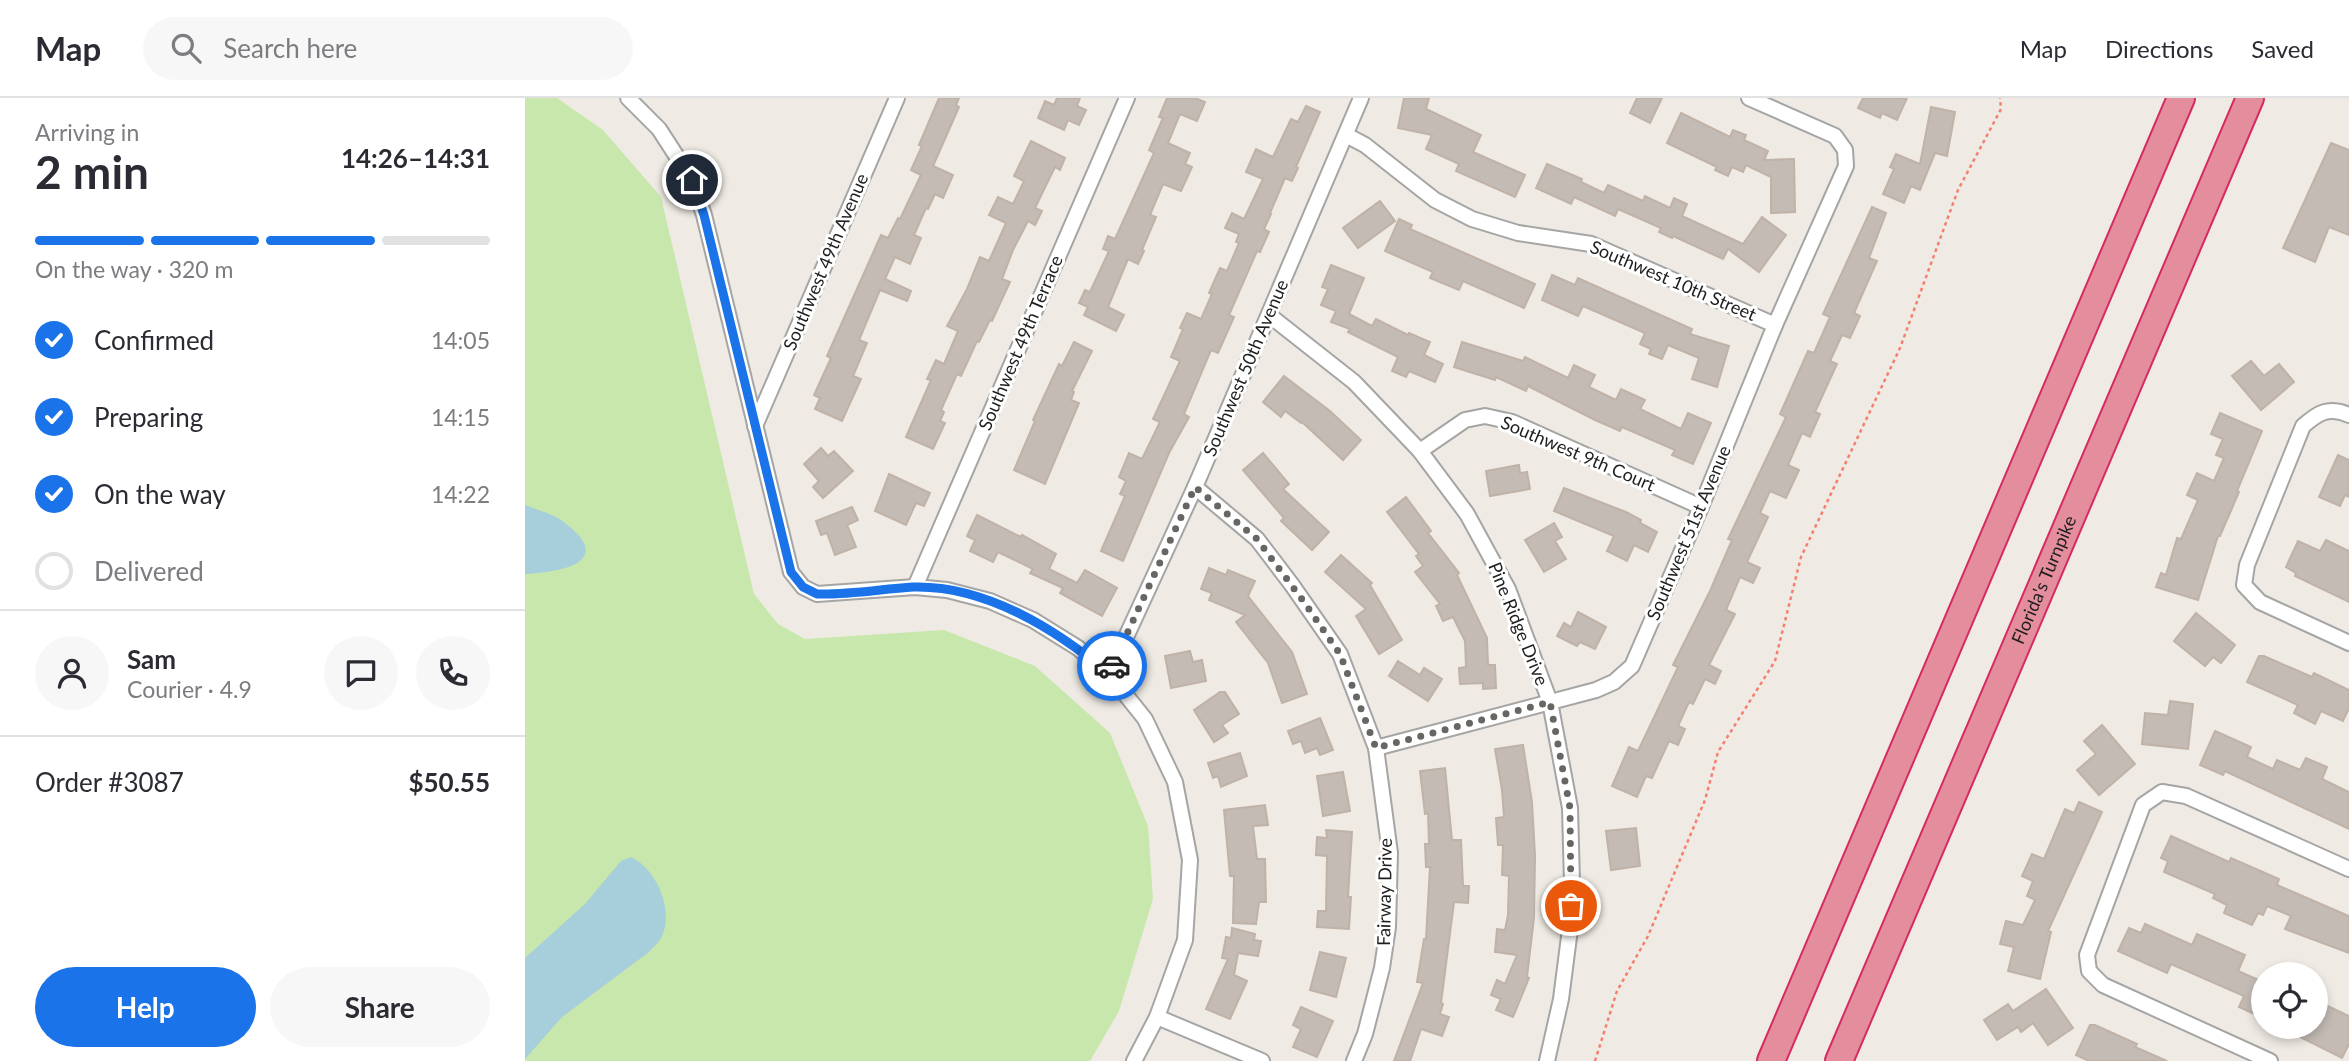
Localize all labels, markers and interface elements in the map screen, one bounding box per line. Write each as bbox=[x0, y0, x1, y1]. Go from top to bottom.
search box bbox=[143, 17, 633, 80]
text: Map bbox=[35, 28, 101, 68]
icon: search bbox=[167, 29, 205, 67]
text: Search here bbox=[223, 32, 357, 64]
text: Map bbox=[2020, 34, 2067, 63]
text: Directions bbox=[2105, 34, 2213, 63]
text: Saved bbox=[2251, 34, 2314, 63]
text: Arriving in bbox=[35, 118, 139, 146]
text: 14:26–14:31 bbox=[341, 142, 490, 174]
text: 2 min bbox=[35, 144, 149, 199]
pin bbox=[662, 150, 722, 210]
icon: home bbox=[673, 161, 711, 199]
street label: Southwest 49th Avenue bbox=[778, 170, 872, 353]
street label: Southwest 10th Street bbox=[1587, 235, 1760, 325]
street label: Southwest 49th Terrace bbox=[973, 252, 1067, 433]
text: On the way · 320 m bbox=[35, 255, 234, 283]
street label: Southwest 50th Avenue bbox=[1198, 276, 1292, 459]
icon: check bbox=[35, 321, 73, 359]
text: Confirmed bbox=[94, 324, 214, 356]
text: 14:05 bbox=[431, 326, 490, 354]
icon: check bbox=[35, 398, 73, 436]
text: Preparing bbox=[94, 401, 203, 433]
text: 14:15 bbox=[431, 403, 490, 431]
street label: Southwest 9th Court bbox=[1498, 411, 1659, 496]
street label: Southwest 51st Avenue bbox=[1641, 442, 1735, 623]
icon: check bbox=[35, 475, 73, 513]
text: On the way bbox=[94, 478, 226, 510]
text: 14:22 bbox=[431, 480, 490, 508]
street label: Florida's Turnpike bbox=[2006, 512, 2081, 647]
text: Delivered bbox=[94, 555, 204, 587]
street label: Pine Ridge Drive bbox=[1484, 559, 1554, 688]
courier bbox=[1077, 631, 1147, 701]
button: person bbox=[35, 636, 109, 710]
button: chat bbox=[324, 636, 398, 710]
button: phone bbox=[416, 636, 490, 710]
text: Sam bbox=[127, 643, 176, 675]
icon: car bbox=[1093, 647, 1131, 685]
text: Courier · 4.9 bbox=[127, 675, 252, 703]
text: Order #3087 bbox=[35, 766, 184, 798]
text: $50.55 bbox=[408, 766, 490, 798]
street label: Fairway Drive bbox=[1372, 838, 1396, 946]
pin bbox=[1541, 876, 1601, 936]
icon: bag bbox=[1552, 887, 1590, 925]
map controls bbox=[2251, 962, 2328, 1039]
button: locate bbox=[2251, 962, 2328, 1039]
button: Help bbox=[35, 967, 256, 1047]
button: Share bbox=[270, 967, 490, 1047]

